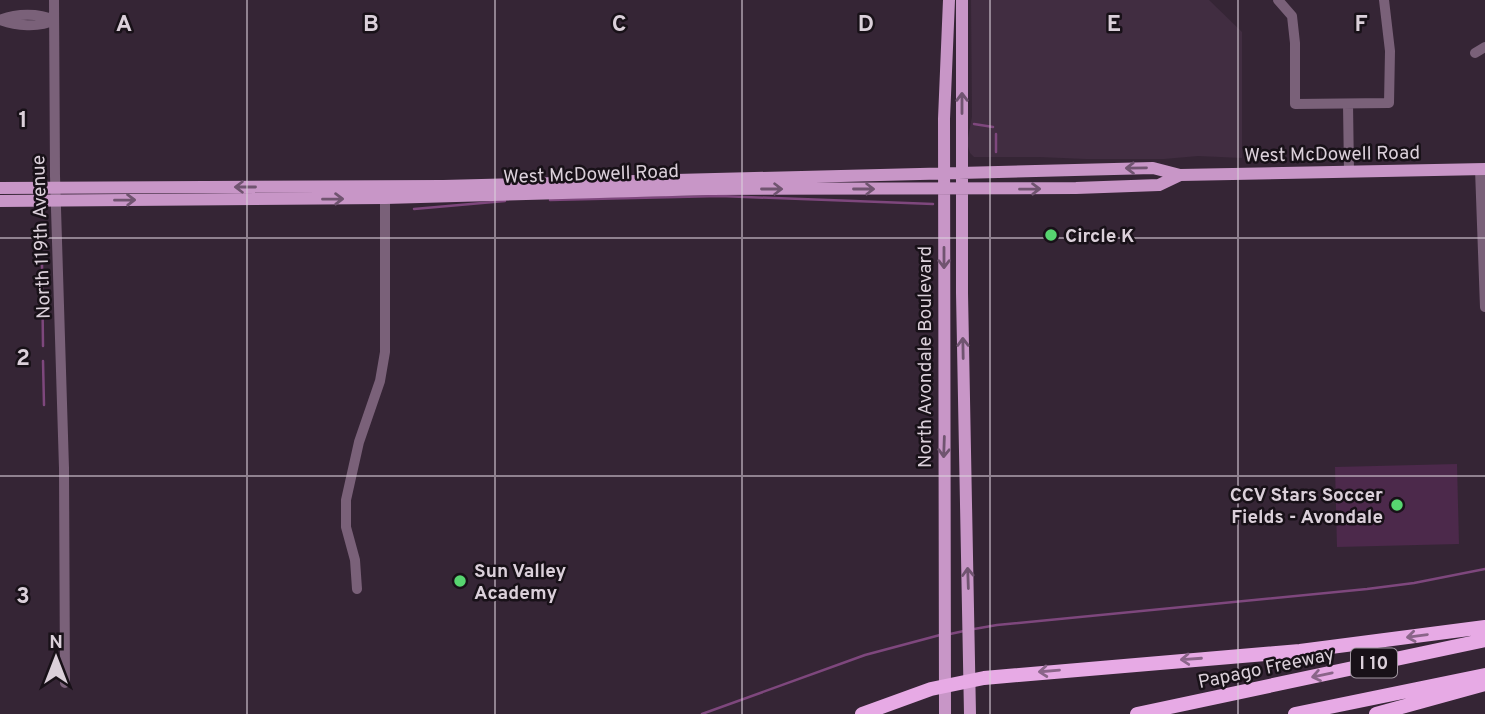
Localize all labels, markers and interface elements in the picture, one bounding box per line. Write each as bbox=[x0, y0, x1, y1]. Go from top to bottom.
text: A bbox=[116, 11, 132, 40]
text: B bbox=[363, 11, 379, 40]
text: C bbox=[612, 11, 626, 40]
text: D bbox=[858, 11, 874, 40]
text: E bbox=[1107, 11, 1121, 40]
text: F bbox=[1354, 11, 1368, 40]
one-way arrow bbox=[955, 92, 969, 115]
text: 1 bbox=[18, 107, 28, 136]
street label: West McDowell Road bbox=[1244, 141, 1420, 169]
street label: North 119th Avenue bbox=[27, 155, 57, 319]
street label: West McDowell Road bbox=[503, 160, 679, 190]
one-way arrow bbox=[1125, 161, 1148, 175]
one-way arrow bbox=[234, 180, 257, 194]
one-way arrow bbox=[760, 182, 783, 196]
one-way arrow bbox=[852, 182, 875, 196]
one-way arrow bbox=[1018, 182, 1041, 195]
one-way arrow bbox=[321, 192, 344, 206]
one-way arrow bbox=[113, 194, 136, 207]
place label: Circle K bbox=[1065, 225, 1135, 249]
marker: Circle K bbox=[1043, 227, 1059, 243]
street label: North Avondale Boulevard bbox=[914, 246, 938, 468]
one-way arrow bbox=[937, 246, 951, 269]
one-way arrow bbox=[957, 337, 970, 360]
text: 2 bbox=[16, 345, 30, 374]
one-way arrow bbox=[938, 435, 951, 458]
place label: CCV Stars Soccer Fields - Avondale bbox=[1230, 484, 1383, 530]
marker: CCV Stars Soccer Fields - Avondale bbox=[1389, 497, 1405, 513]
place label: Sun Valley Academy bbox=[474, 560, 567, 606]
one-way arrow bbox=[962, 567, 975, 590]
marker: Sun Valley Academy bbox=[452, 573, 468, 589]
text: 3 bbox=[16, 583, 30, 612]
north arrow bbox=[21, 623, 91, 693]
one-way arrow bbox=[1407, 630, 1429, 643]
text: N bbox=[49, 631, 63, 655]
street label: Papago Freeway bbox=[1196, 643, 1337, 695]
road number: I 10 bbox=[1351, 648, 1397, 678]
one-way arrow bbox=[1180, 653, 1203, 666]
one-way arrow bbox=[1038, 665, 1061, 678]
one-way arrow bbox=[1311, 668, 1334, 682]

